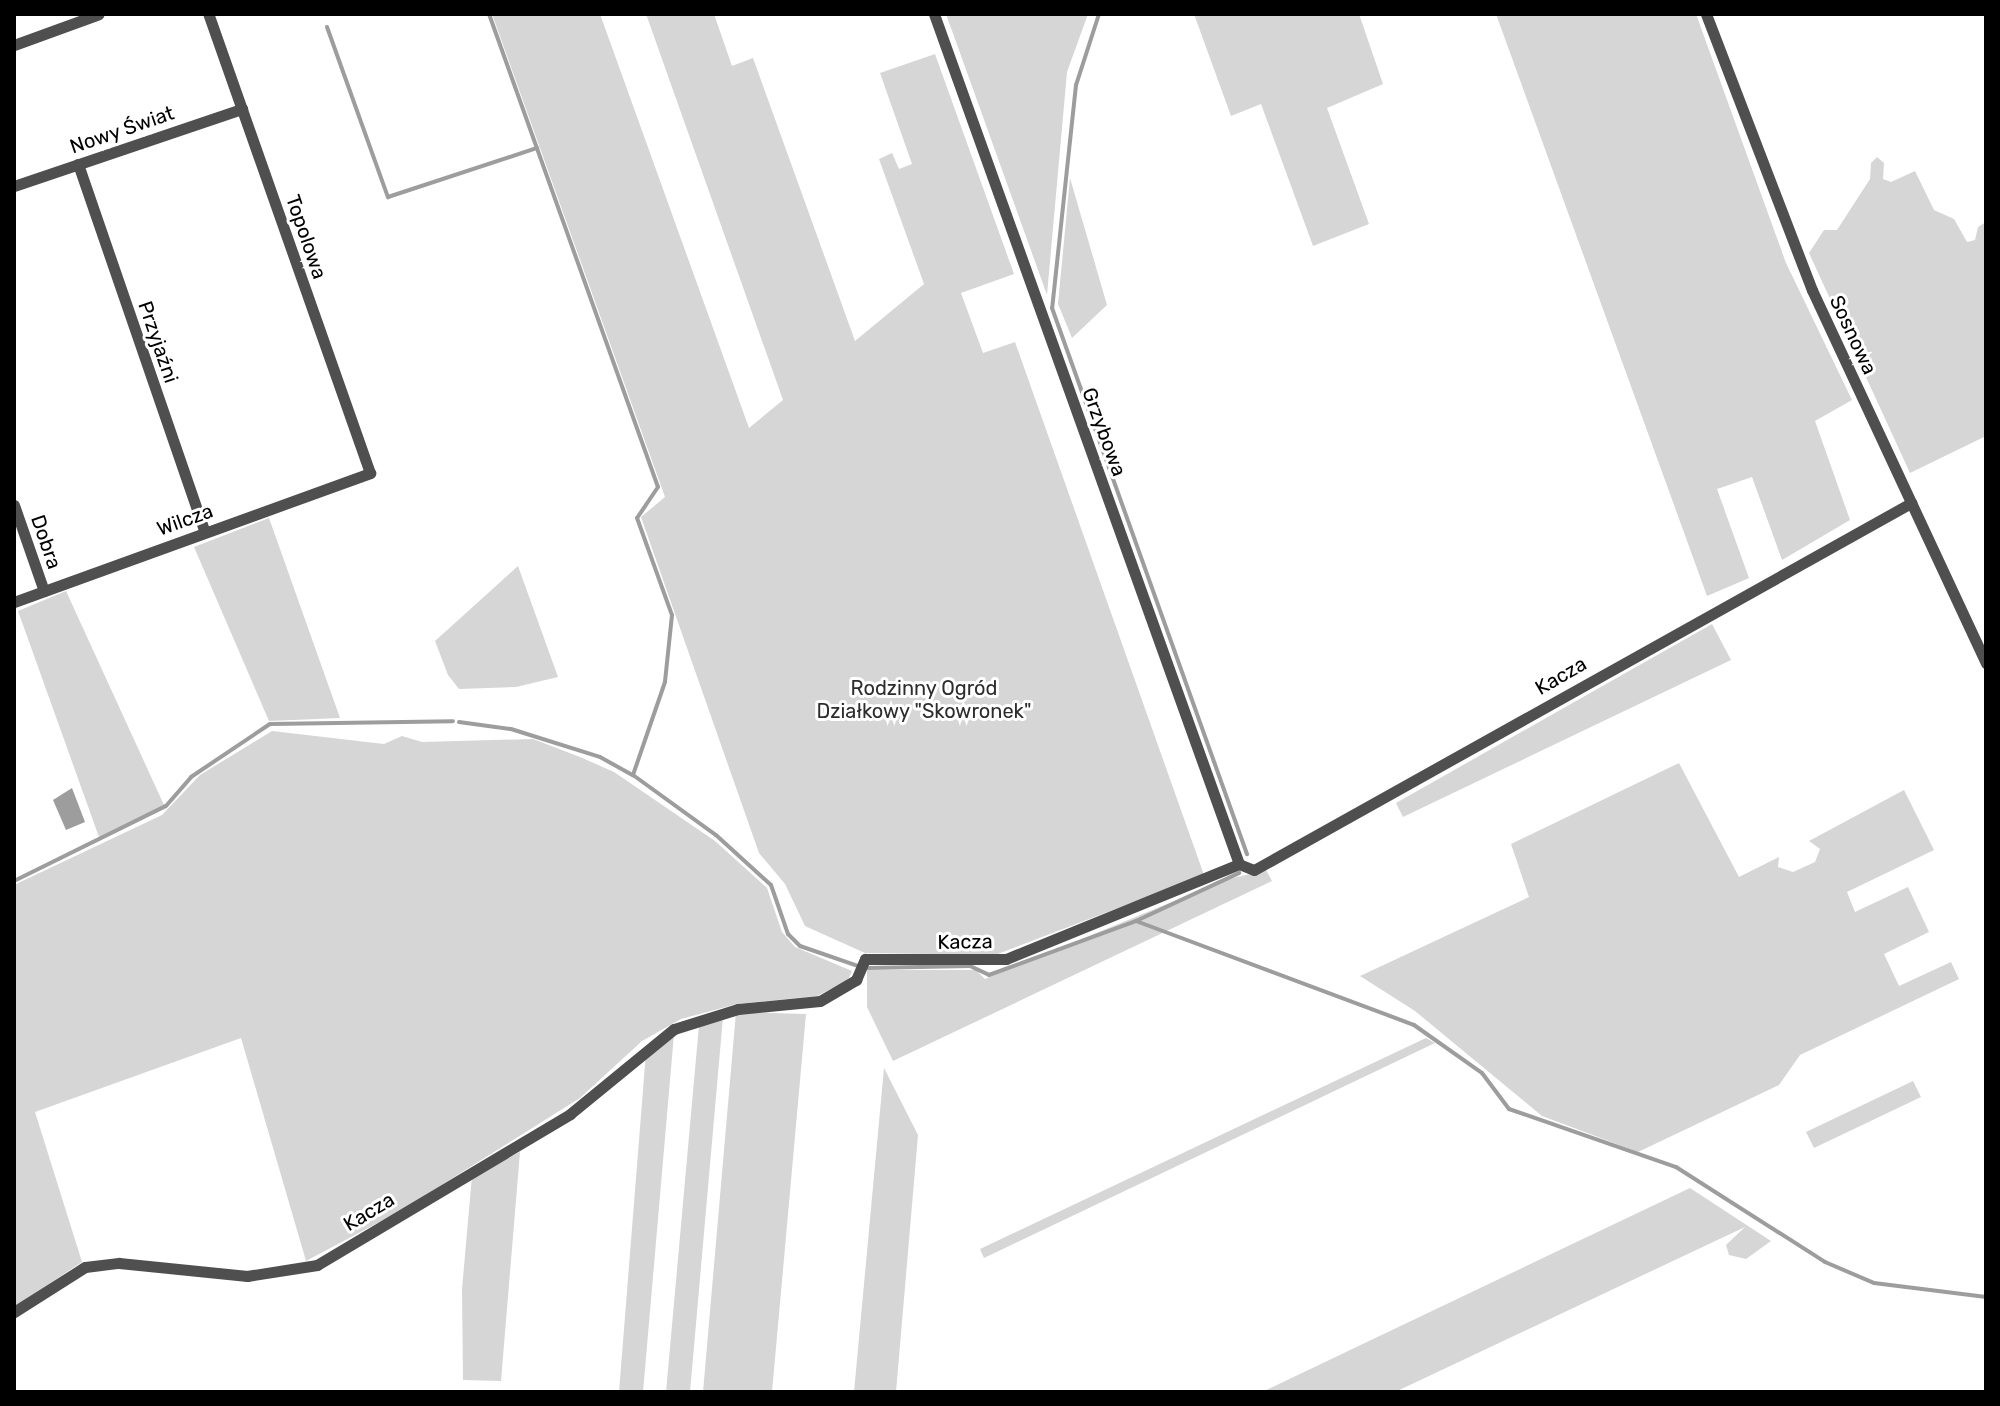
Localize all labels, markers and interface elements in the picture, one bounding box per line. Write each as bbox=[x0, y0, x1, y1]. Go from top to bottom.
street label: Nowy Świat bbox=[66, 101, 178, 159]
street label: Topolowa bbox=[280, 192, 332, 282]
street label: Sosnowa bbox=[1824, 292, 1882, 378]
street label: Przyjaźni bbox=[133, 298, 183, 386]
street label: Grzybowa bbox=[1077, 385, 1131, 479]
street label: Wilcza bbox=[154, 499, 216, 541]
street label: Dobra bbox=[26, 512, 66, 572]
street label: Kacza bbox=[1531, 652, 1591, 700]
park label: Rodzinny Ogród Działkowy "Skowronek" bbox=[816, 676, 1032, 723]
street label: Kacza bbox=[937, 930, 993, 954]
street label: Kacza bbox=[339, 1188, 399, 1236]

